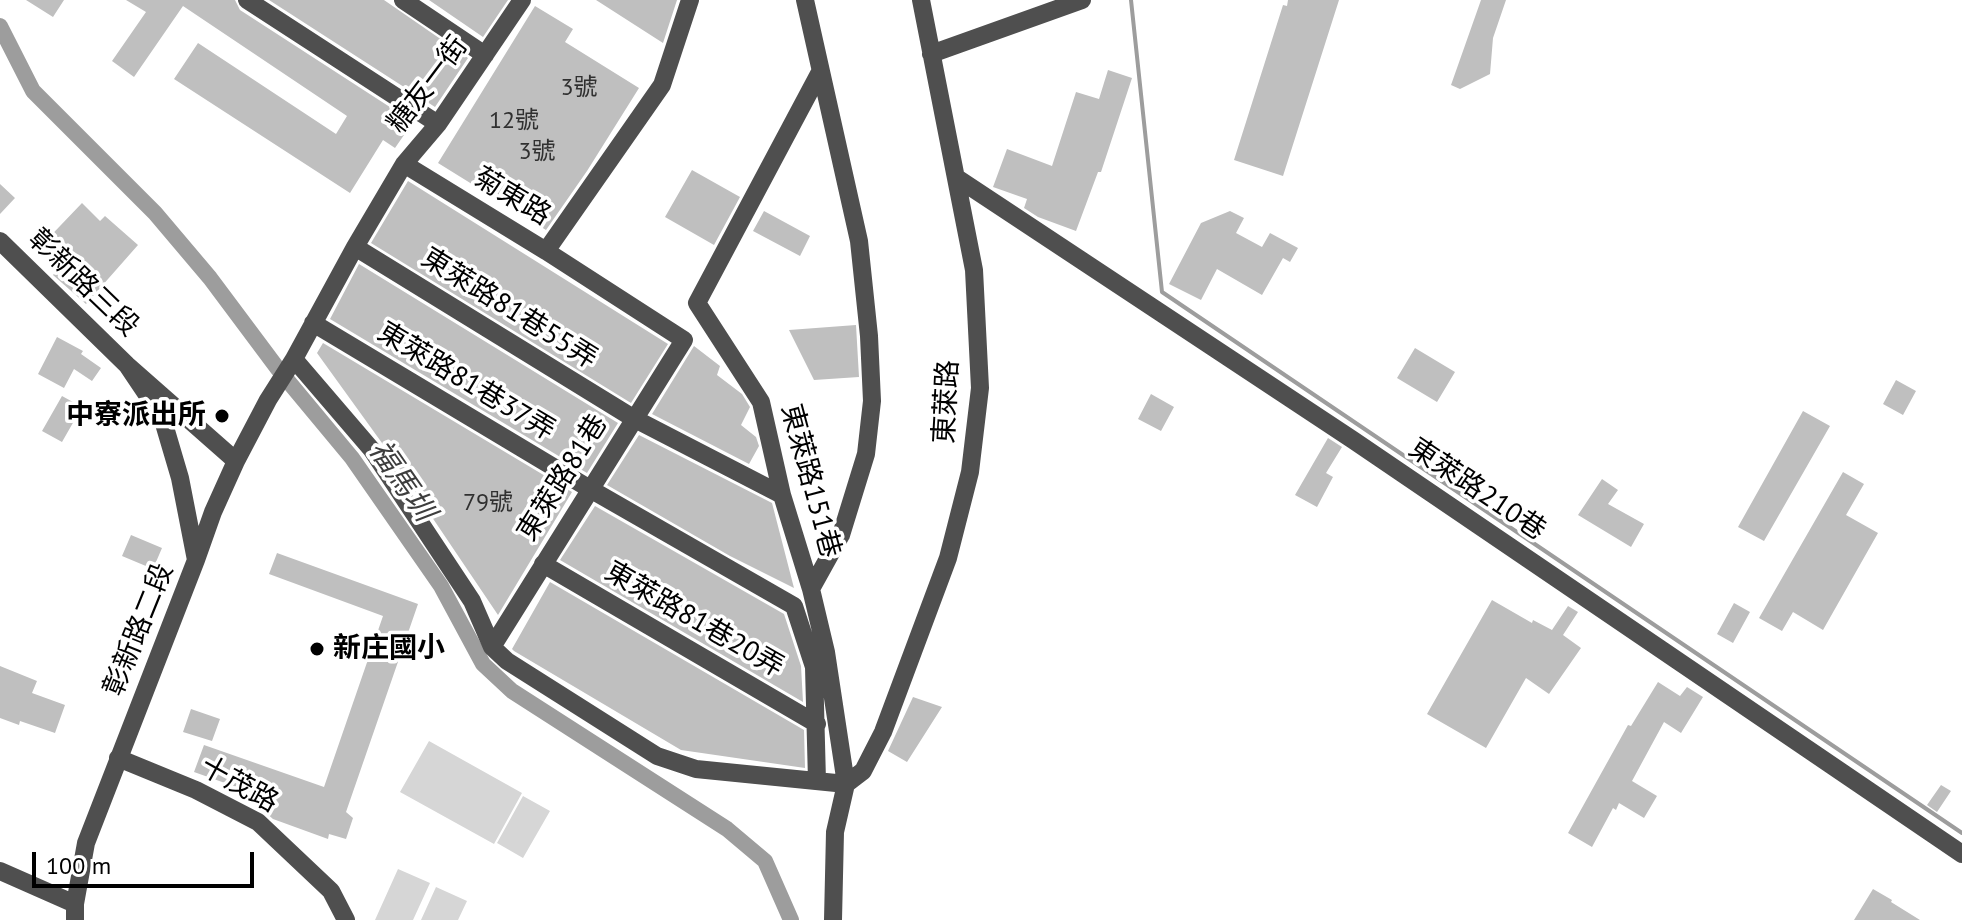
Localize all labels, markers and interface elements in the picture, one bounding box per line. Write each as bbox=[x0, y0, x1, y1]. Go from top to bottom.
street label: 糖友一街 bbox=[381, 30, 475, 140]
house number: 3號 bbox=[560, 74, 598, 102]
house number: 12號 bbox=[489, 107, 539, 135]
house number: 3號 bbox=[518, 138, 556, 166]
street label: 菊東路 bbox=[467, 161, 557, 233]
street label: 彰新路三段 bbox=[21, 222, 145, 344]
street label: 東萊路81巷55弄 bbox=[415, 241, 603, 377]
street label: 東萊路81巷37弄 bbox=[371, 316, 561, 448]
street label: 東萊路 bbox=[928, 359, 966, 445]
place label: 中寮派出所 bbox=[66, 399, 206, 433]
street label: 東萊路151巷 bbox=[773, 400, 847, 562]
marker: 中寮派出所 bbox=[213, 407, 231, 425]
street label: 東萊路81巷 bbox=[511, 409, 615, 547]
street label: 東萊路210巷 bbox=[1402, 432, 1552, 548]
water label: 福馬圳 bbox=[360, 434, 442, 528]
house number: 79號 bbox=[463, 489, 513, 517]
street label: 東萊路81巷20弄 bbox=[599, 555, 789, 685]
street label: 彰新路二段 bbox=[97, 559, 181, 701]
place label: 新庄國小 bbox=[333, 632, 445, 666]
marker: 新庄國小 bbox=[308, 640, 326, 658]
street label: 十茂路 bbox=[194, 750, 284, 820]
scale bar bbox=[36, 836, 258, 886]
text: 100 m bbox=[46, 850, 111, 881]

